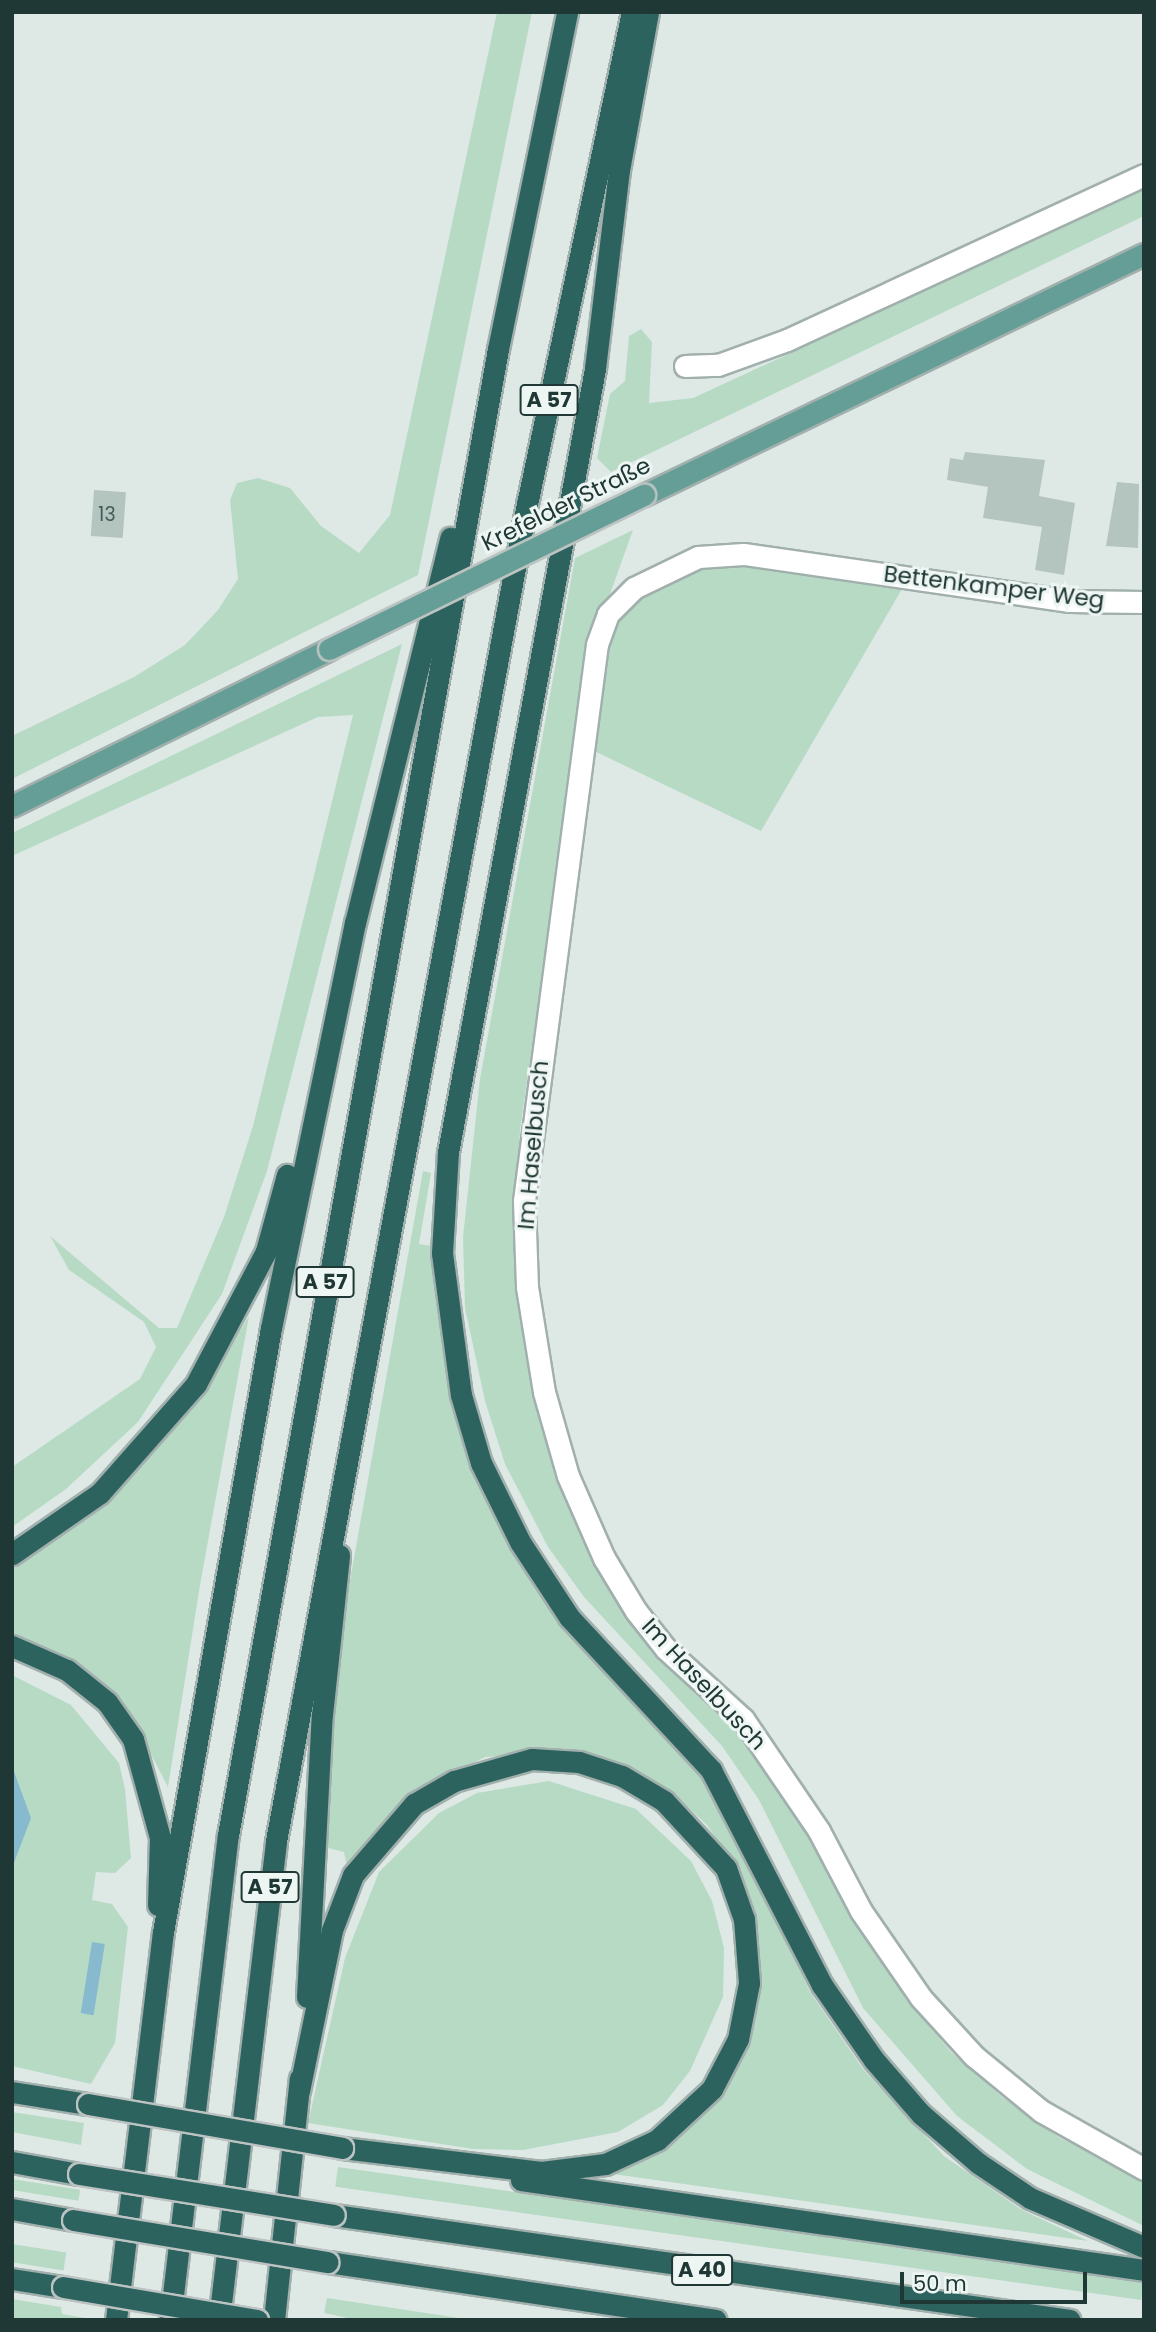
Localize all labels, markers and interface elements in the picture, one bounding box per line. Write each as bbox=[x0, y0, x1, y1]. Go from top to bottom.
road number: A 57 bbox=[519, 382, 579, 418]
street label: Krefelder Straße bbox=[477, 451, 655, 557]
house number: 13 bbox=[98, 504, 116, 526]
street label: Bettenkamper Weg bbox=[882, 560, 1106, 614]
street label: Im Haselbusch bbox=[512, 1059, 554, 1231]
road number: A 57 bbox=[295, 1264, 355, 1300]
street label: Im Haselbusch bbox=[636, 1612, 772, 1756]
road number: A 57 bbox=[240, 1870, 300, 1904]
road number: A 40 bbox=[670, 2252, 734, 2288]
scale bar bbox=[904, 2258, 1091, 2302]
text: 50 m bbox=[913, 2269, 967, 2298]

